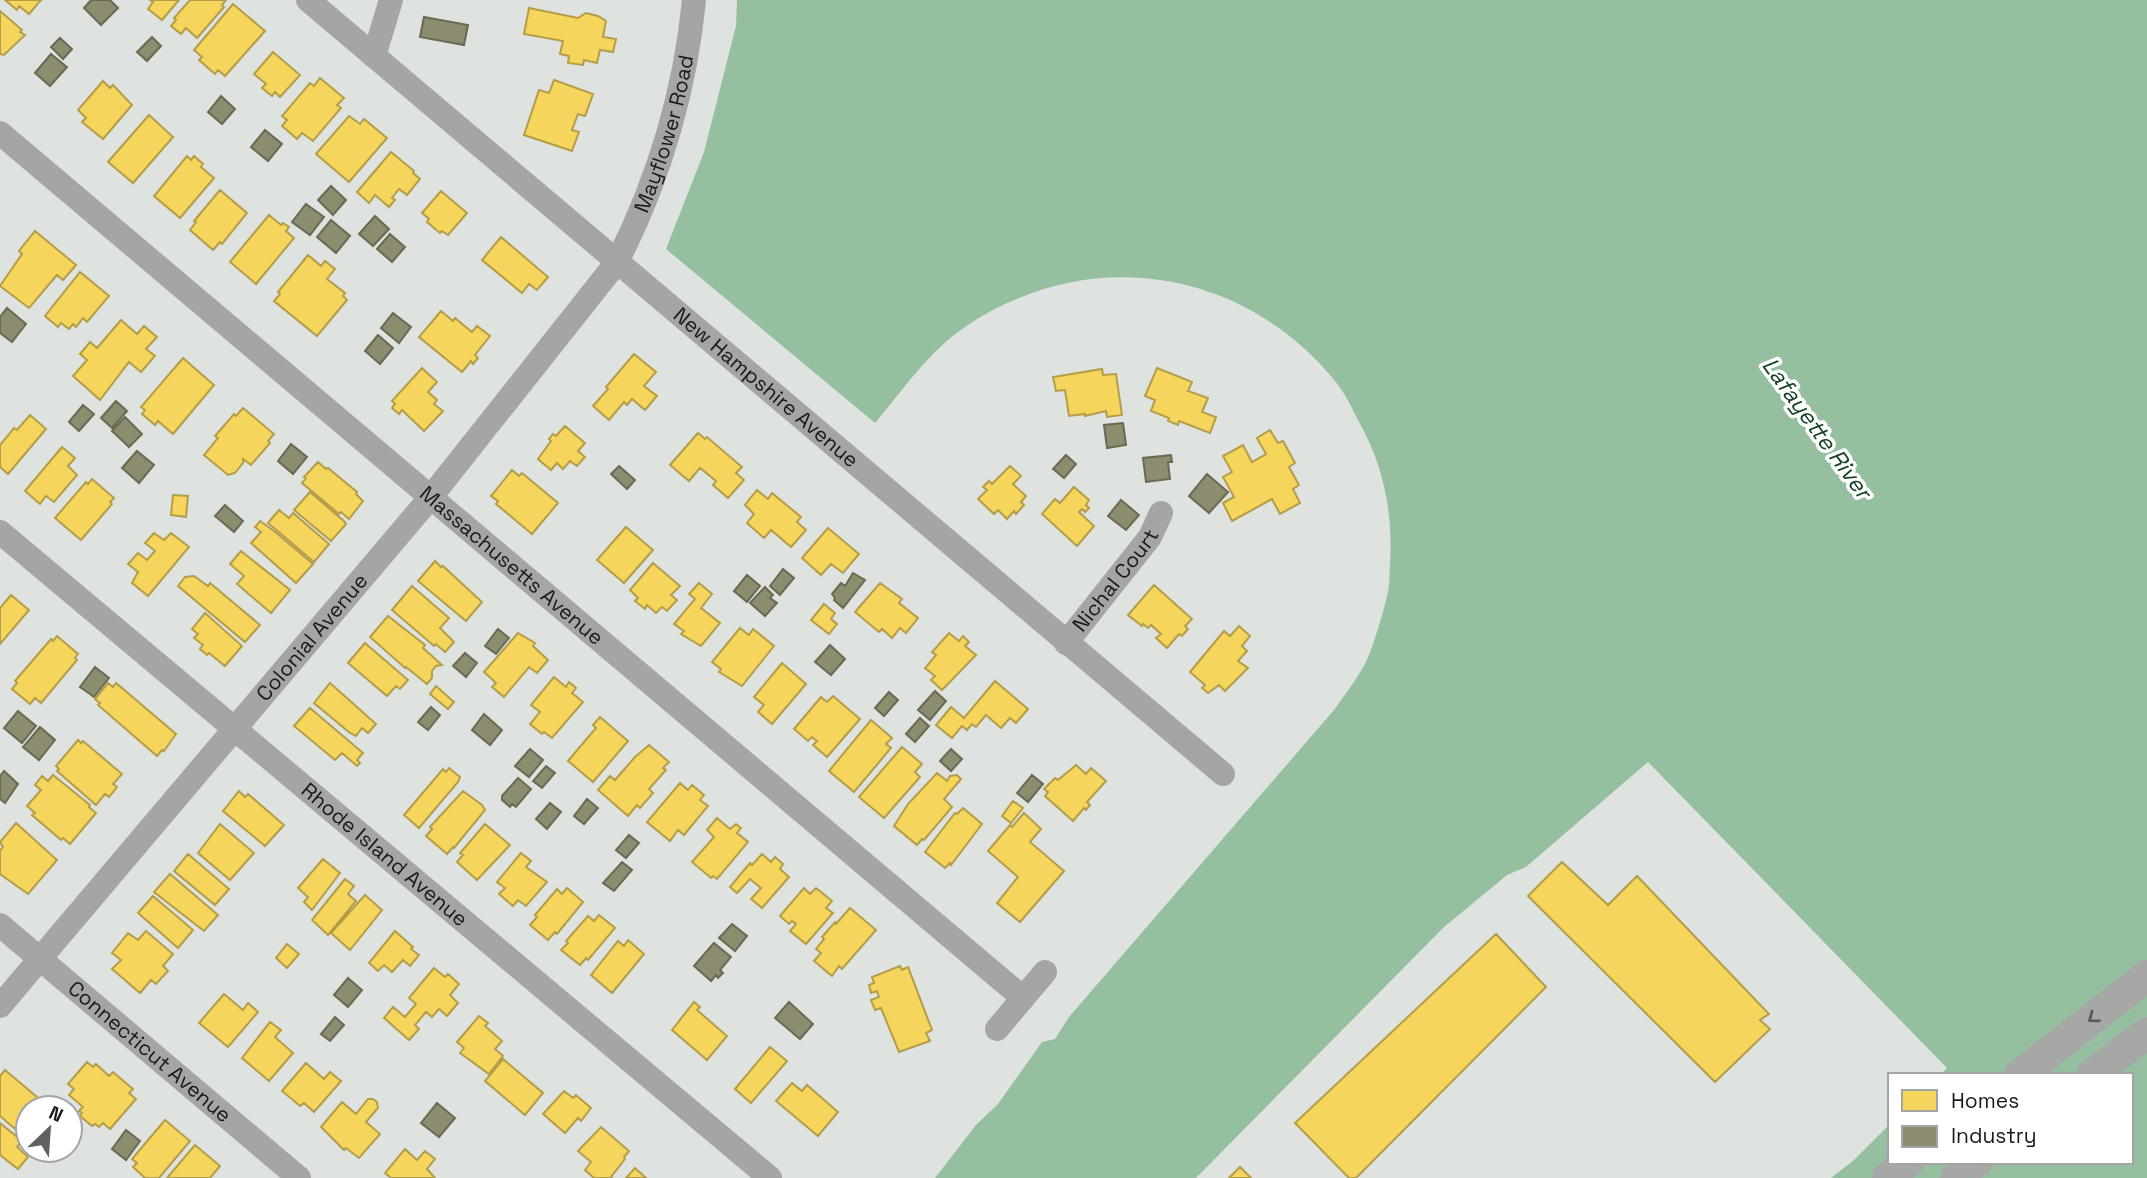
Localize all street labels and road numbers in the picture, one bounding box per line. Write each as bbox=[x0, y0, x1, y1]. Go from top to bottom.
street label: Mayflower Road bbox=[627, 53, 699, 216]
street label: New Hampshire Avenue bbox=[668, 301, 865, 473]
street label: Massachusetts Avenue bbox=[414, 480, 609, 651]
street label: Nichal Court bbox=[1066, 525, 1165, 637]
street label: Colonial Avenue bbox=[250, 568, 373, 707]
street label: Rhode Island Avenue bbox=[296, 777, 474, 932]
street label: Connecticut Avenue bbox=[63, 974, 237, 1128]

